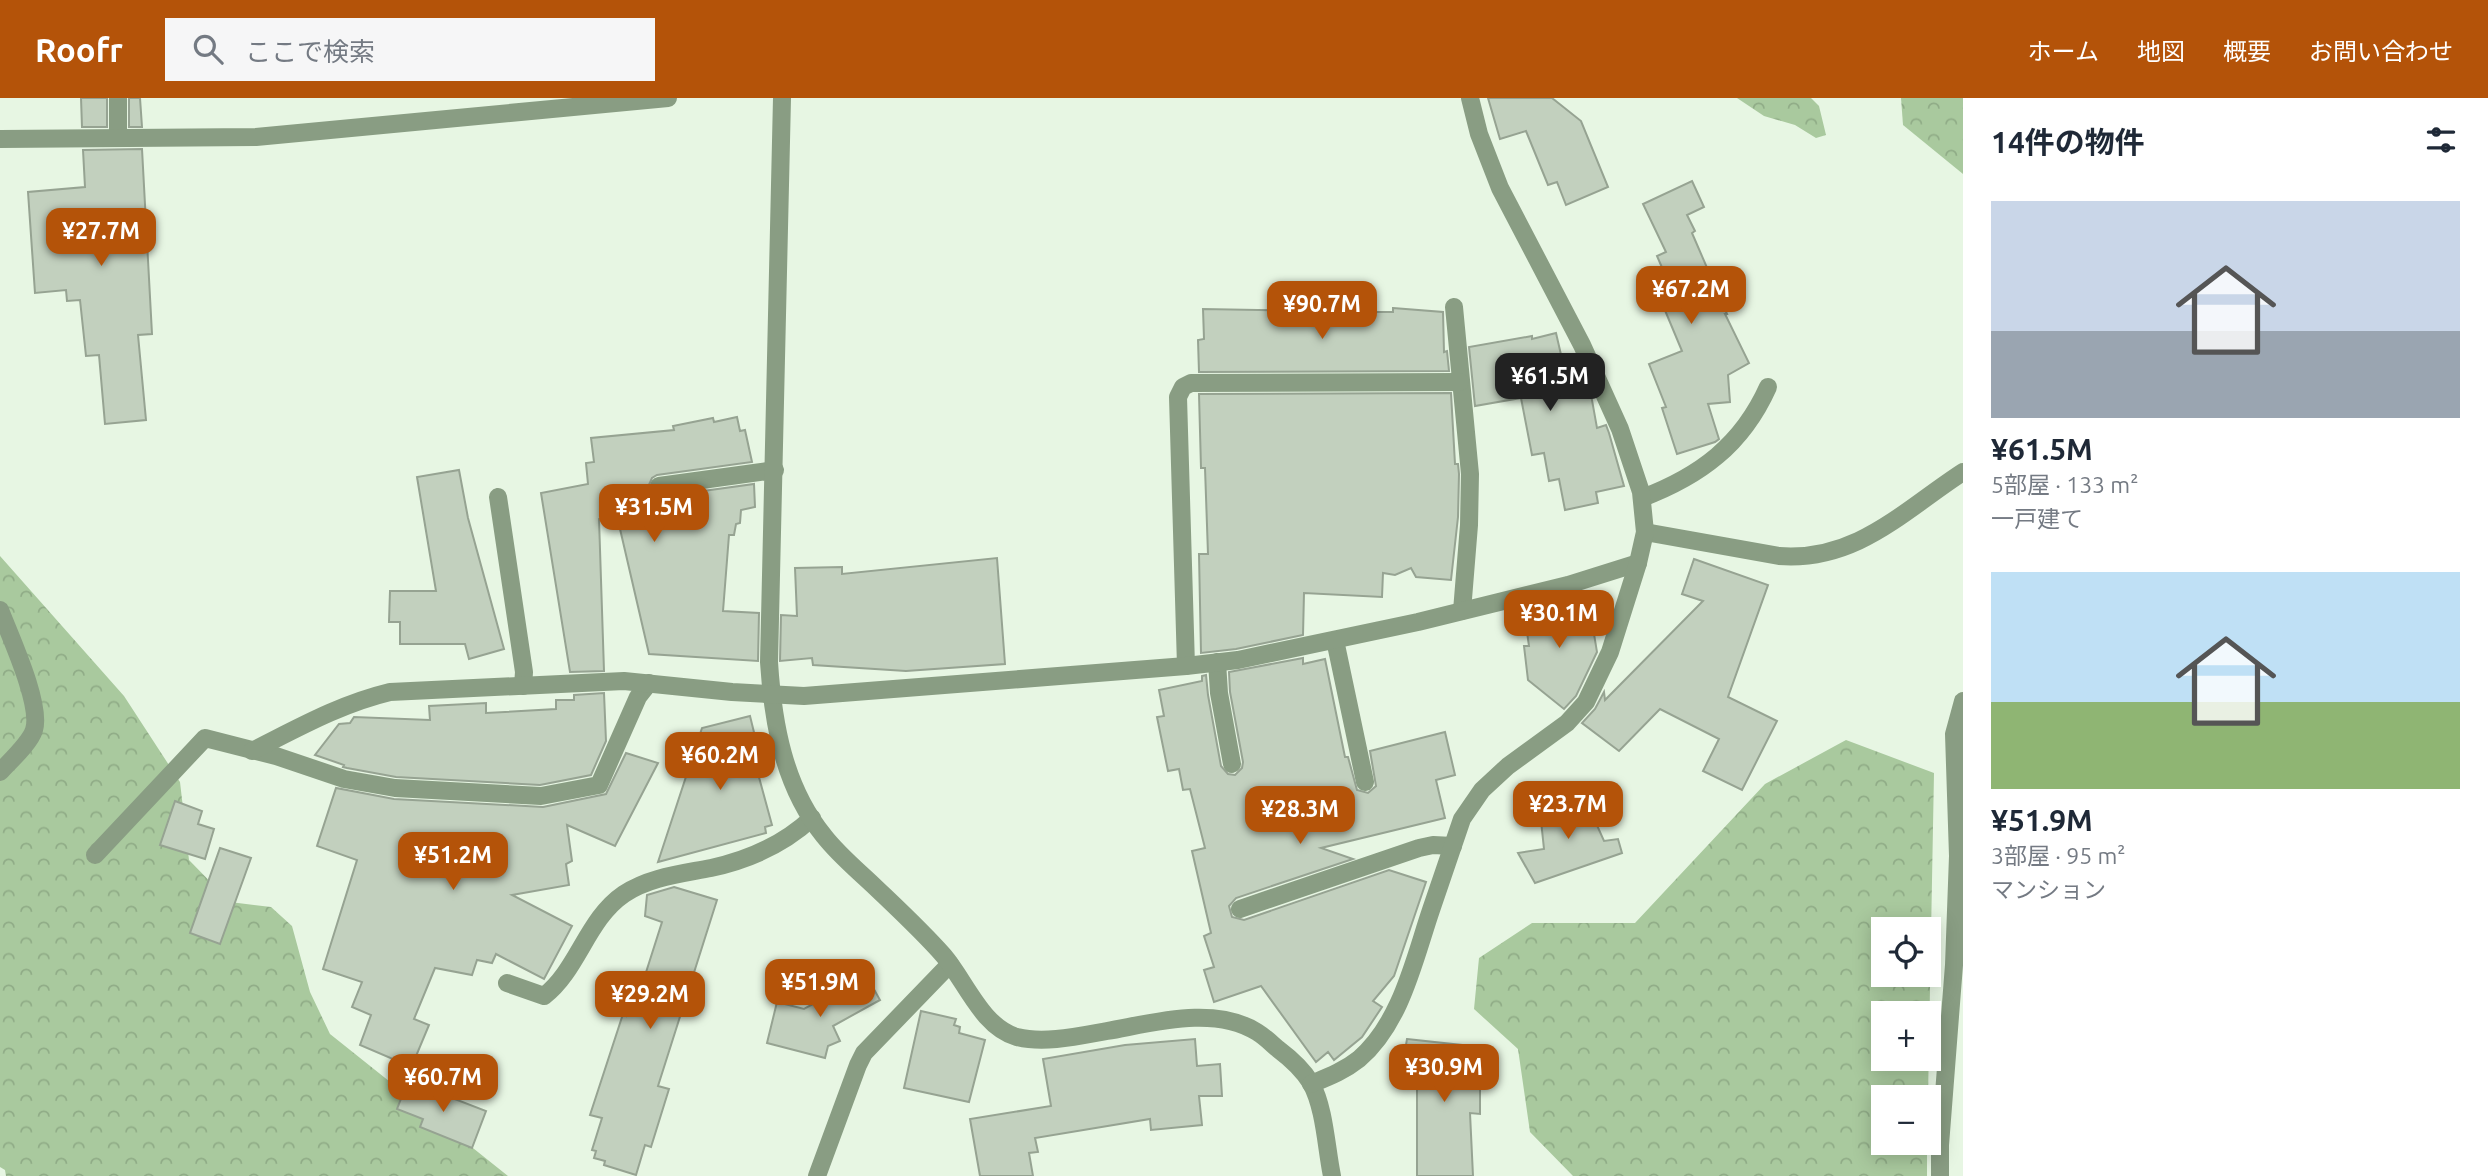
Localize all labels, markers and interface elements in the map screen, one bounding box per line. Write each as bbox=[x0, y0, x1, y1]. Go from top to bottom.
search box bbox=[165, 18, 655, 81]
icon: search bbox=[189, 30, 227, 68]
text: Roofr bbox=[35, 31, 123, 68]
text: ここで検索 bbox=[245, 37, 375, 66]
text: ホーム bbox=[2028, 38, 2099, 65]
text: 地図 bbox=[2137, 38, 2185, 65]
text: 概要 bbox=[2223, 38, 2271, 65]
text: お問い合わせ bbox=[2309, 38, 2453, 65]
icon: filters bbox=[2422, 121, 2460, 159]
text: 14件の物件 bbox=[1991, 125, 2145, 159]
pin: ¥27.7M bbox=[44, 208, 158, 268]
text: ¥27.7M bbox=[62, 218, 140, 243]
icon: home bbox=[2163, 247, 2289, 373]
pin: ¥67.2M bbox=[1634, 266, 1748, 326]
text: ¥67.2M bbox=[1652, 276, 1730, 301]
pin: ¥90.7M bbox=[1265, 282, 1379, 341]
text: ¥90.7M bbox=[1283, 291, 1361, 316]
pin: ¥61.5M bbox=[1493, 354, 1607, 413]
text: ¥61.5M bbox=[1511, 363, 1589, 388]
text: ¥61.5M bbox=[1991, 432, 2093, 466]
text: 5部屋 · 133 m² bbox=[1991, 472, 2138, 497]
pin: ¥31.5M bbox=[597, 484, 711, 544]
text: ¥31.5M bbox=[615, 494, 693, 519]
text: 一戸建て bbox=[1991, 506, 2083, 531]
pin: ¥30.1M bbox=[1502, 590, 1616, 650]
text: ¥30.1M bbox=[1520, 600, 1598, 625]
icon: home bbox=[2163, 618, 2289, 744]
pin: ¥60.2M bbox=[663, 732, 777, 792]
text: ¥60.2M bbox=[681, 742, 759, 767]
pin: ¥23.7M bbox=[1511, 782, 1625, 841]
pin: ¥28.3M bbox=[1243, 786, 1357, 846]
text: ¥23.7M bbox=[1529, 791, 1607, 816]
text: ¥28.3M bbox=[1261, 796, 1339, 821]
text: ¥51.9M bbox=[1991, 803, 2093, 837]
pin: ¥51.2M bbox=[396, 832, 510, 892]
text: ¥51.2M bbox=[414, 842, 492, 867]
text: 3部屋 · 95 m² bbox=[1991, 843, 2125, 868]
text: マンション bbox=[1991, 877, 2106, 902]
map controls bbox=[1871, 917, 1941, 1155]
button: locate bbox=[1871, 917, 1941, 987]
pin: ¥51.9M bbox=[763, 960, 877, 1019]
text: ¥51.9M bbox=[781, 969, 859, 994]
pin: ¥29.2M bbox=[593, 972, 707, 1031]
text: ¥29.2M bbox=[611, 981, 689, 1006]
button: + bbox=[1871, 1001, 1941, 1071]
pin: ¥30.9M bbox=[1387, 1044, 1501, 1104]
pin: ¥60.7M bbox=[386, 1054, 500, 1114]
text: ¥30.9M bbox=[1405, 1054, 1483, 1079]
text: ¥60.7M bbox=[404, 1064, 482, 1089]
button: − bbox=[1871, 1085, 1941, 1155]

